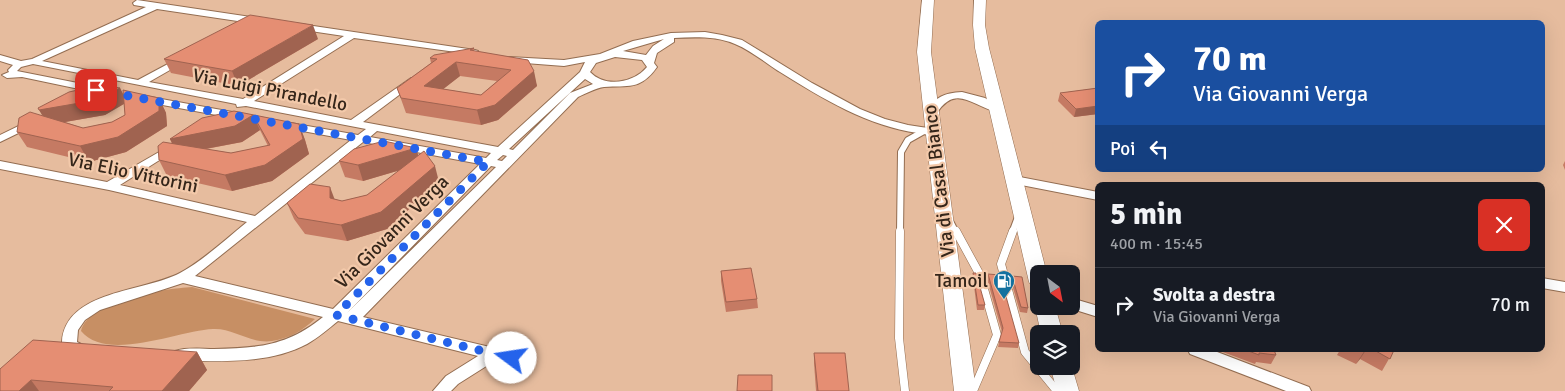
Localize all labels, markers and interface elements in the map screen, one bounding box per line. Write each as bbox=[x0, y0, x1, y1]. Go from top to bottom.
text: 70 m bbox=[1193, 37, 1267, 80]
icon: right bbox=[1110, 40, 1175, 105]
street label: Via Luigi Pirandello bbox=[191, 63, 350, 117]
pin bbox=[75, 69, 117, 111]
icon: arrive bbox=[82, 76, 110, 104]
text: Via Giovanni Verga bbox=[1193, 80, 1368, 107]
street label: Via di Casal Bianco bbox=[918, 103, 960, 259]
icon: left bbox=[1145, 135, 1173, 163]
text: Poi bbox=[1110, 137, 1135, 161]
street label: Via Elio Vittorini bbox=[66, 148, 200, 198]
street label: Via Giovanni Verga bbox=[330, 170, 454, 294]
text: 5 min bbox=[1110, 196, 1182, 233]
button: close bbox=[1478, 199, 1530, 251]
text: 400 m · 15:45 bbox=[1110, 234, 1203, 254]
north arrow bbox=[1030, 265, 1080, 315]
map controls bbox=[1030, 265, 1080, 375]
place label: Tamoil bbox=[935, 269, 988, 293]
fuel station icon: Tamoil bbox=[992, 269, 1016, 300]
text: Svolta a destra bbox=[1153, 283, 1275, 307]
icon: right bbox=[1110, 291, 1138, 319]
text: 70 m bbox=[1490, 293, 1530, 317]
text: Via Giovanni Verga bbox=[1153, 307, 1280, 327]
button: layers bbox=[1030, 325, 1080, 375]
position arrow bbox=[484, 331, 536, 383]

